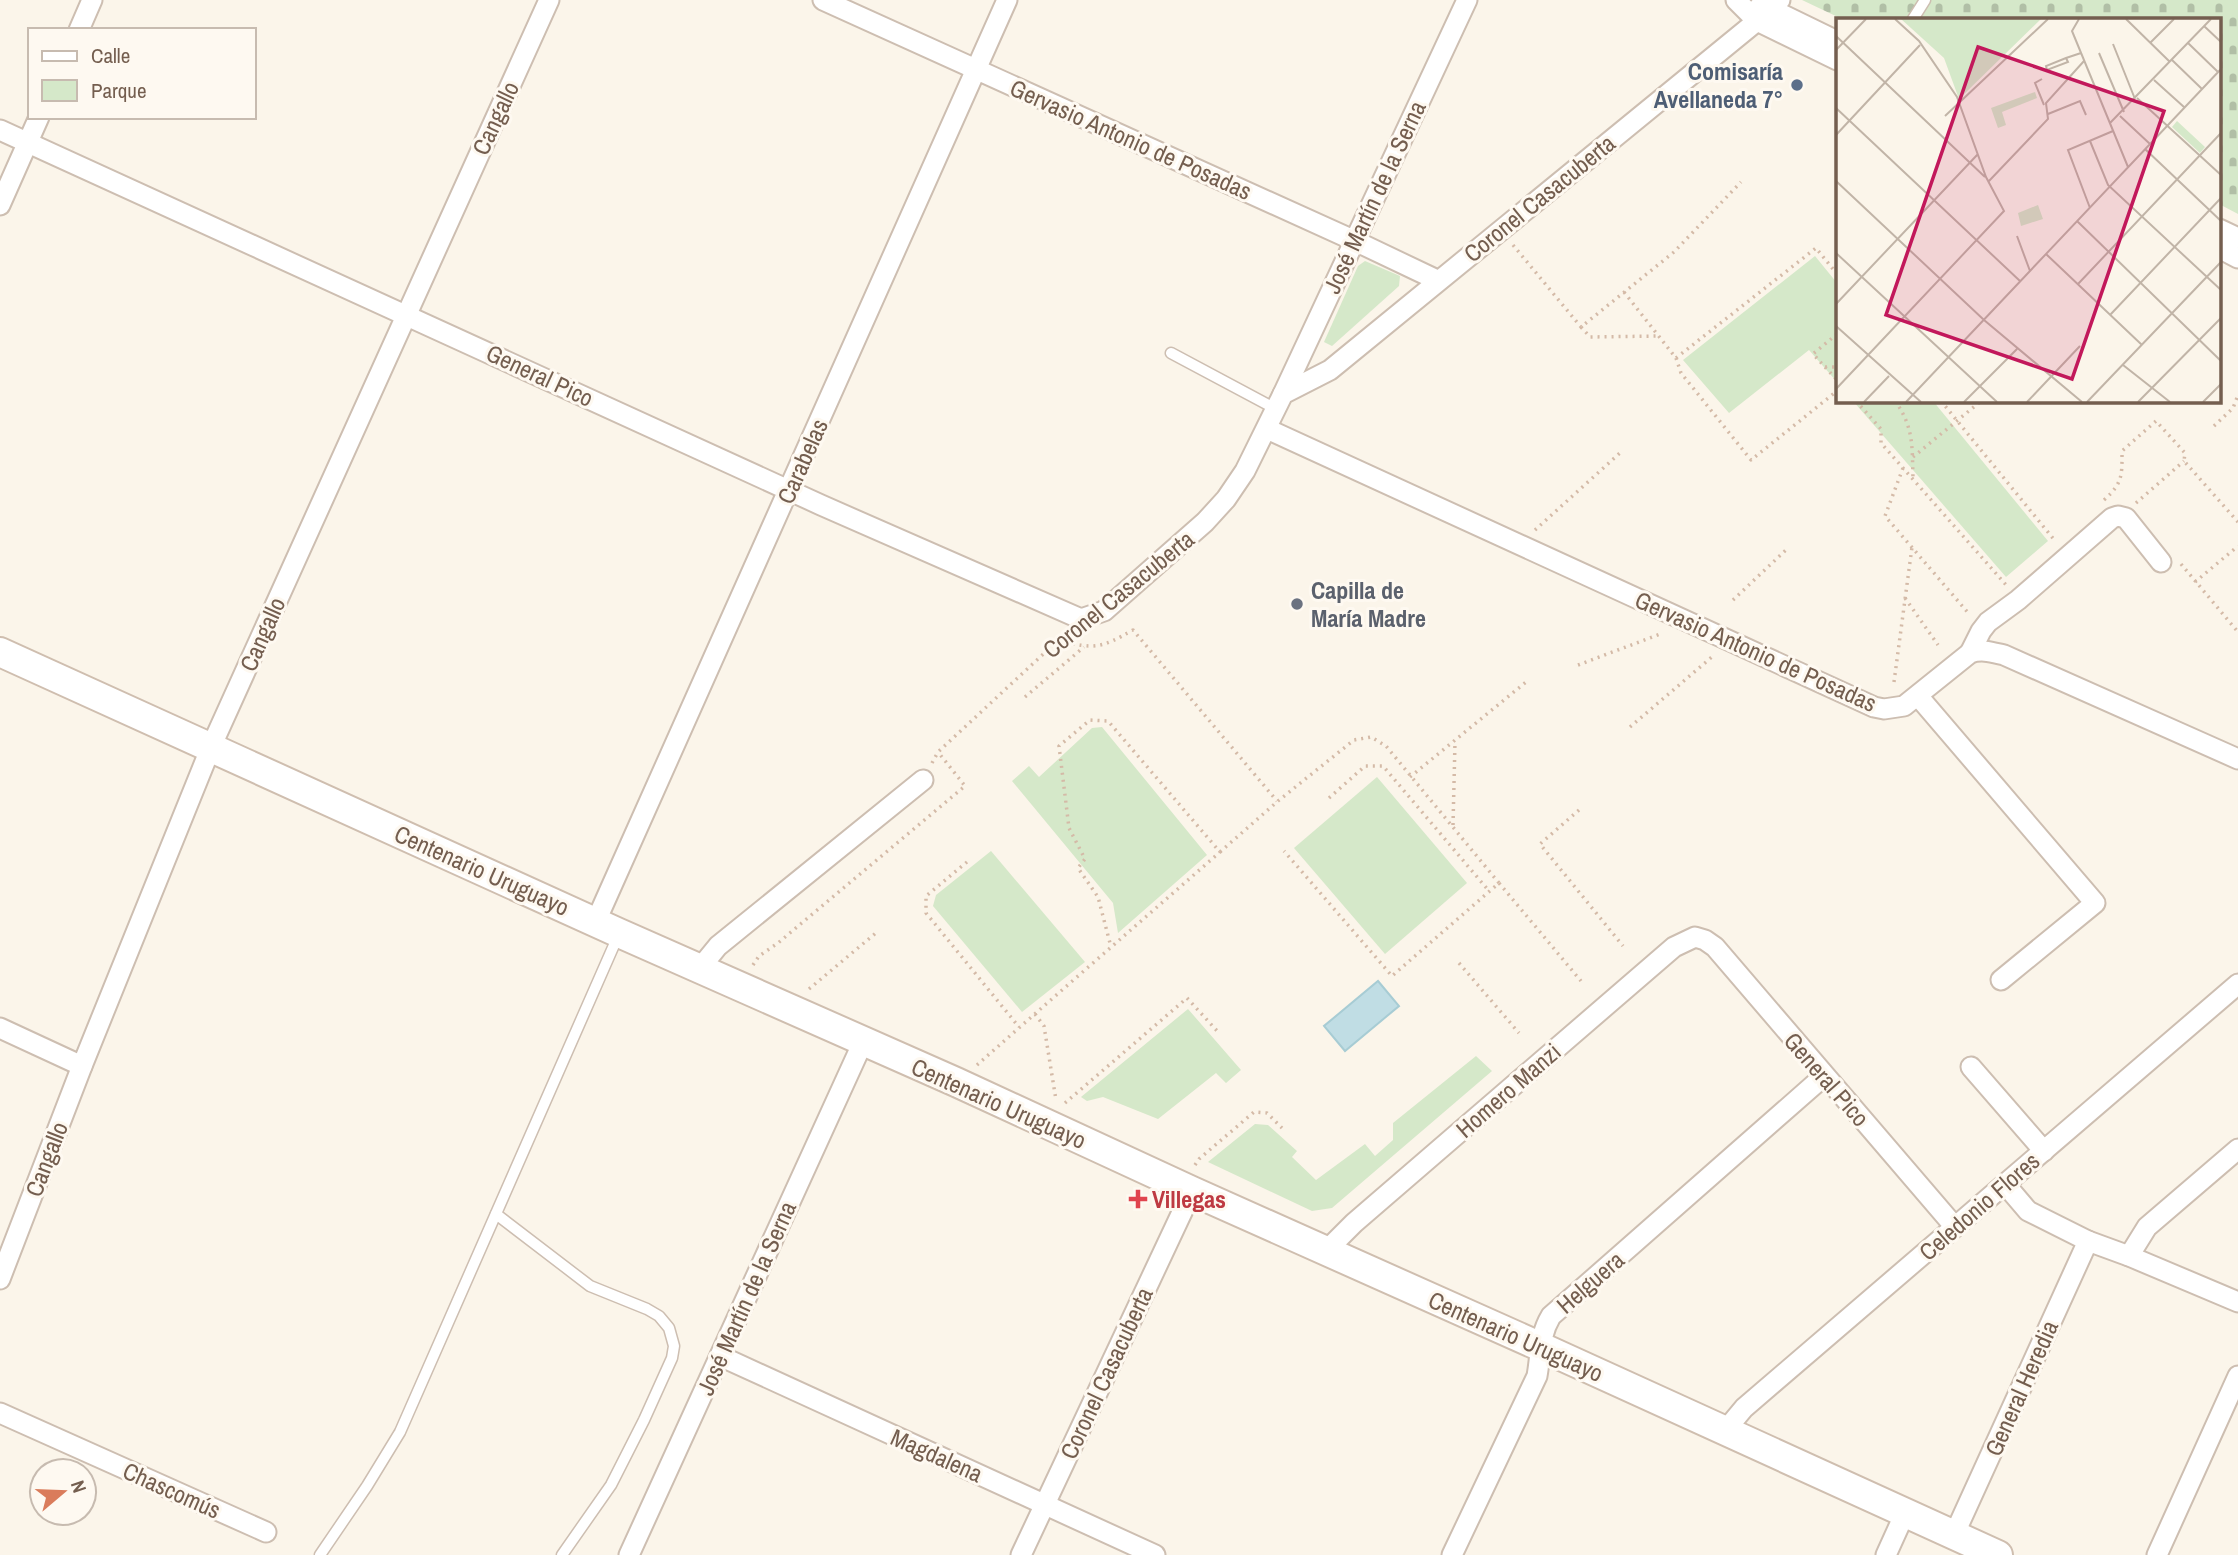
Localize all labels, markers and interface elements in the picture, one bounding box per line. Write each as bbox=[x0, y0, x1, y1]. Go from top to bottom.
inset map bbox=[1836, 18, 2220, 402]
legend bbox=[28, 28, 256, 119]
text: Calle bbox=[91, 41, 130, 70]
place label: Comisaría Avellaneda 7° bbox=[1654, 55, 1783, 115]
street label: Gervasio Antonio de Posadas bbox=[1005, 71, 1257, 207]
text: Parque bbox=[91, 76, 147, 105]
street label: Cangallo bbox=[464, 76, 526, 160]
marker: Comisaría Avellaneda 7° bbox=[1789, 77, 1805, 93]
street label: José Martín de la Serna bbox=[1315, 96, 1433, 298]
street label: Coronel Casacuberta bbox=[1457, 127, 1621, 269]
street label: General Pico bbox=[481, 336, 599, 414]
street label: Carabelas bbox=[769, 414, 835, 508]
street label: Coronel Casacuberta bbox=[1036, 523, 1200, 665]
place label: Capilla de María Madre bbox=[1311, 574, 1426, 634]
street label: Gervasio Antonio de Posadas bbox=[1630, 583, 1882, 719]
street label: Cangallo bbox=[232, 592, 292, 676]
marker: Capilla de María Madre bbox=[1289, 596, 1305, 612]
street label: Centenario Uruguayo bbox=[390, 817, 574, 923]
street label: General Pico bbox=[1777, 1025, 1877, 1133]
street label: Homero Manzi bbox=[1449, 1036, 1567, 1144]
street label: Centenario Uruguayo bbox=[907, 1050, 1091, 1156]
street label: Cangallo bbox=[17, 1117, 75, 1201]
street label: Celedonio Flores bbox=[1912, 1145, 2046, 1267]
place label: Villegas bbox=[1152, 1183, 1226, 1215]
marker: Villegas bbox=[1130, 1191, 1146, 1207]
street label: José Martín de la Serna bbox=[689, 1196, 803, 1400]
street label: Helguera bbox=[1549, 1244, 1631, 1320]
street label: Coronel Casacuberta bbox=[1052, 1282, 1160, 1464]
street label: Centenario Uruguayo bbox=[1424, 1283, 1608, 1389]
street label: General Heredia bbox=[1977, 1315, 2065, 1461]
street label: Magdalena bbox=[886, 1421, 988, 1489]
street label: Chascomús bbox=[118, 1454, 226, 1526]
north arrow bbox=[28, 1457, 98, 1527]
text: N bbox=[65, 1477, 93, 1496]

